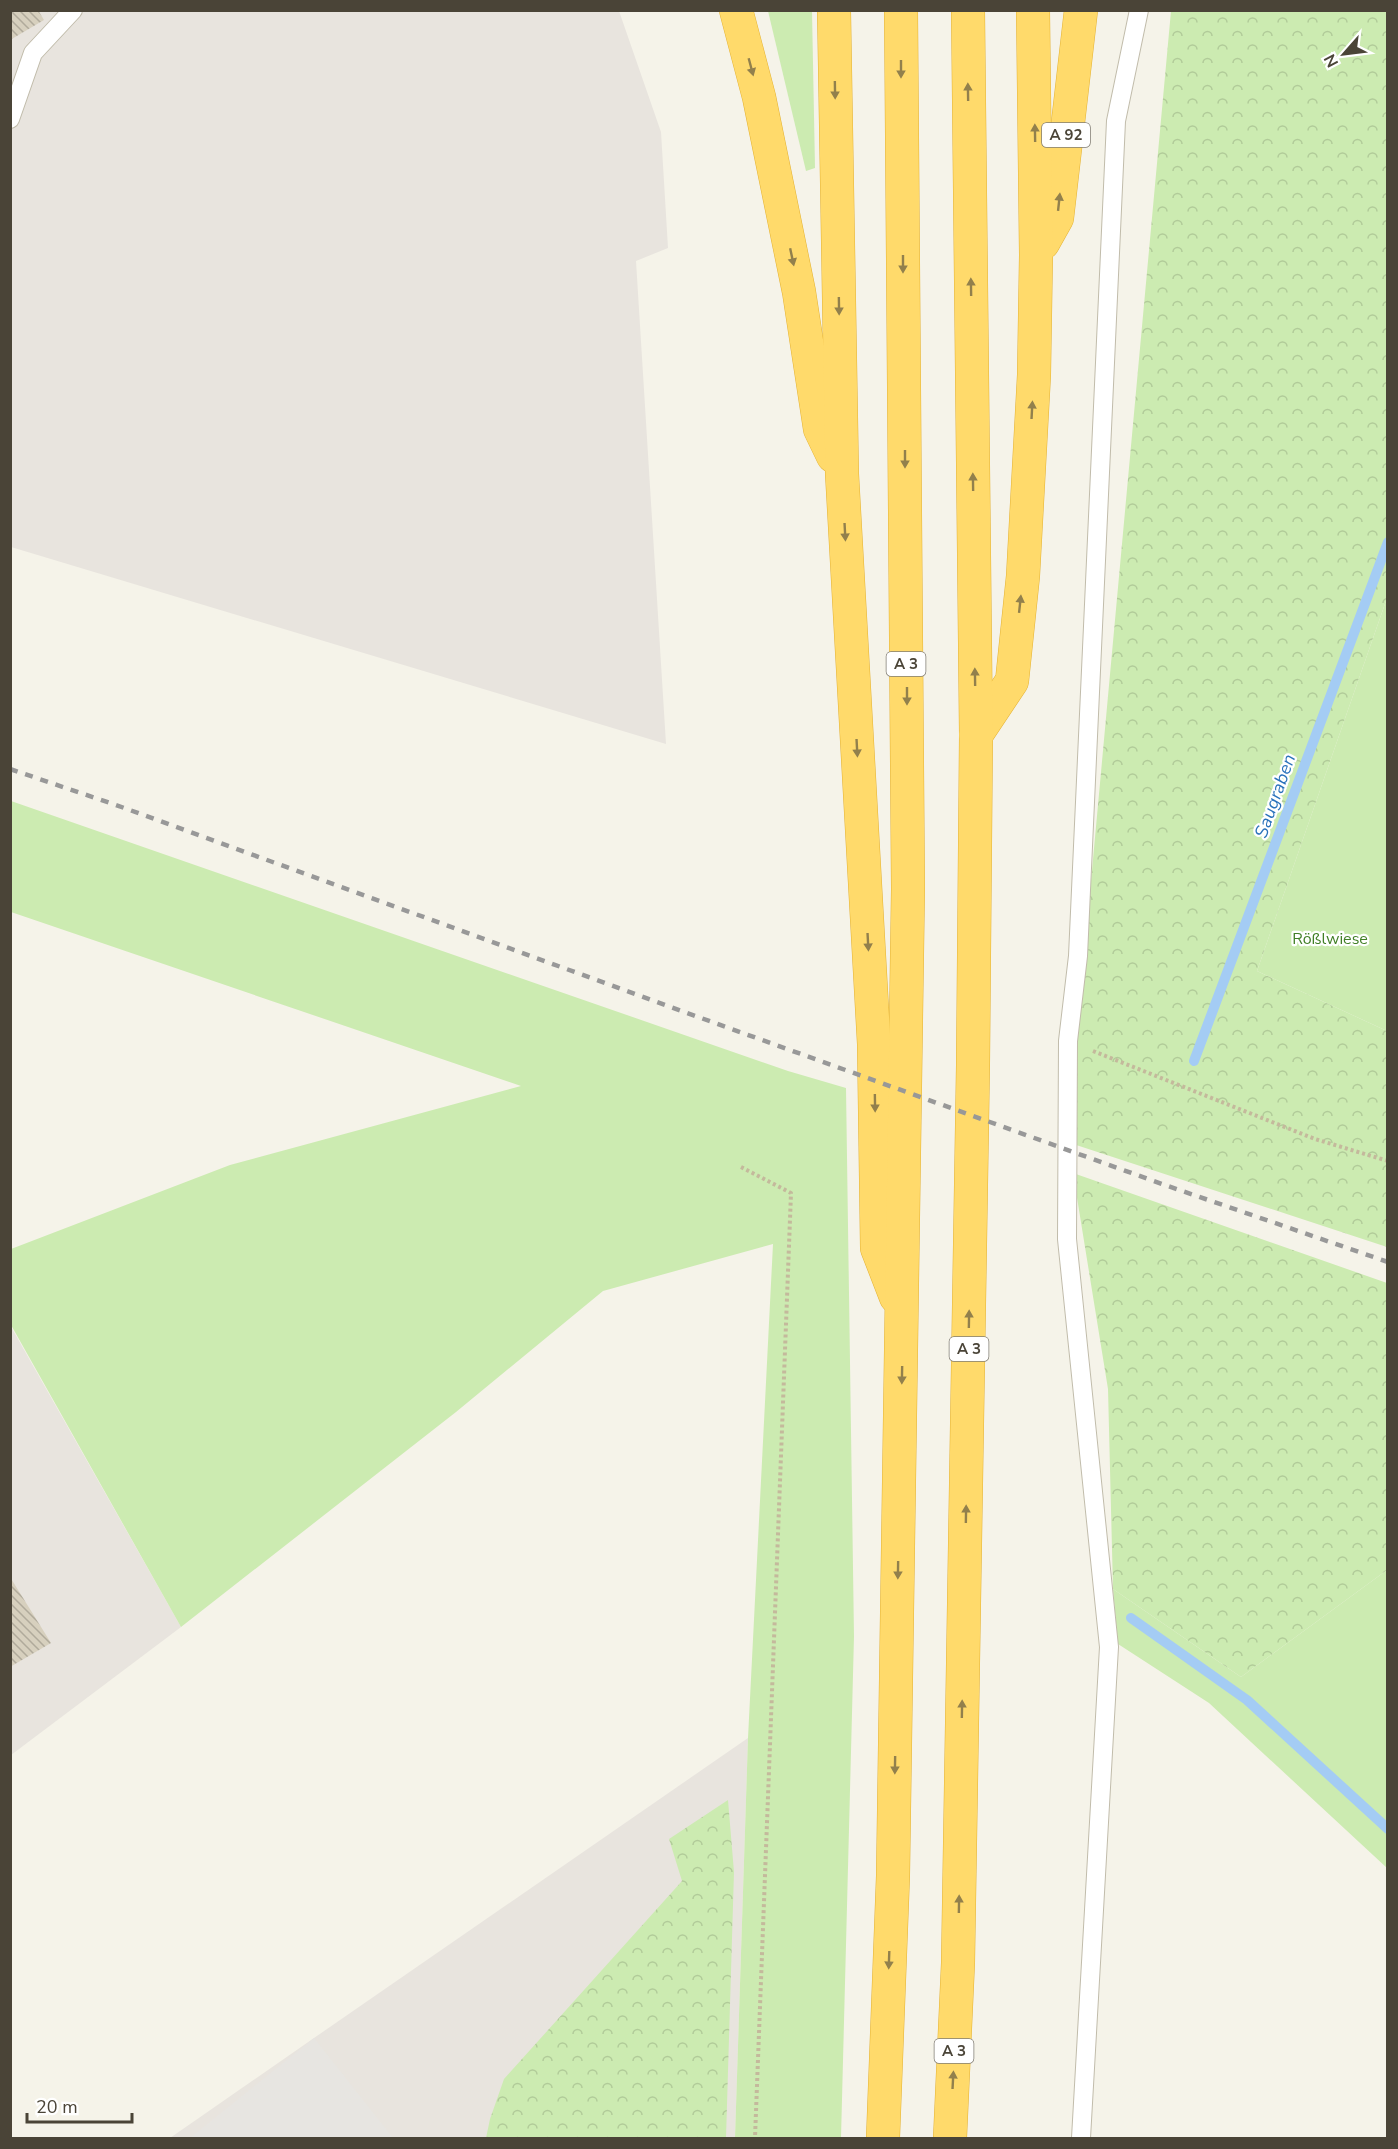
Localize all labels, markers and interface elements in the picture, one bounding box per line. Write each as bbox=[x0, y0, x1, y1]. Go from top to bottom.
north arrow bbox=[1314, 24, 1374, 84]
text: N bbox=[1319, 50, 1344, 71]
one-way arrow bbox=[747, 58, 756, 76]
one-way arrow bbox=[896, 59, 906, 78]
one-way arrow bbox=[830, 80, 840, 99]
one-way arrow bbox=[964, 82, 973, 101]
road number: A 92 bbox=[1042, 123, 1090, 147]
one-way arrow bbox=[1030, 124, 1040, 143]
one-way arrow bbox=[1054, 192, 1064, 211]
one-way arrow bbox=[788, 248, 797, 267]
one-way arrow bbox=[898, 254, 908, 273]
one-way arrow bbox=[966, 277, 976, 296]
one-way arrow bbox=[834, 296, 844, 315]
one-way arrow bbox=[1028, 400, 1037, 419]
one-way arrow bbox=[900, 449, 910, 468]
one-way arrow bbox=[968, 472, 978, 491]
one-way arrow bbox=[840, 522, 850, 541]
one-way arrow bbox=[1015, 595, 1025, 614]
road number: A 3 bbox=[886, 652, 926, 676]
one-way arrow bbox=[970, 667, 980, 686]
one-way arrow bbox=[902, 686, 912, 705]
one-way arrow bbox=[853, 738, 862, 757]
water label: Saugraben bbox=[1249, 751, 1301, 841]
park label: Rößlwiese bbox=[1292, 928, 1368, 950]
one-way arrow bbox=[863, 933, 873, 952]
one-way arrow bbox=[870, 1093, 880, 1112]
one-way arrow bbox=[964, 1310, 974, 1329]
road number: A 3 bbox=[950, 1337, 988, 1361]
one-way arrow bbox=[897, 1366, 906, 1385]
one-way arrow bbox=[961, 1505, 971, 1524]
one-way arrow bbox=[893, 1561, 903, 1580]
one-way arrow bbox=[958, 1700, 967, 1719]
one-way arrow bbox=[890, 1756, 899, 1775]
one-way arrow bbox=[954, 1895, 964, 1914]
one-way arrow bbox=[885, 1951, 894, 1970]
road number: A 3 bbox=[934, 2039, 974, 2063]
one-way arrow bbox=[948, 2071, 957, 2090]
scale bar bbox=[27, 2086, 132, 2124]
text: 20 m bbox=[36, 2095, 78, 2119]

